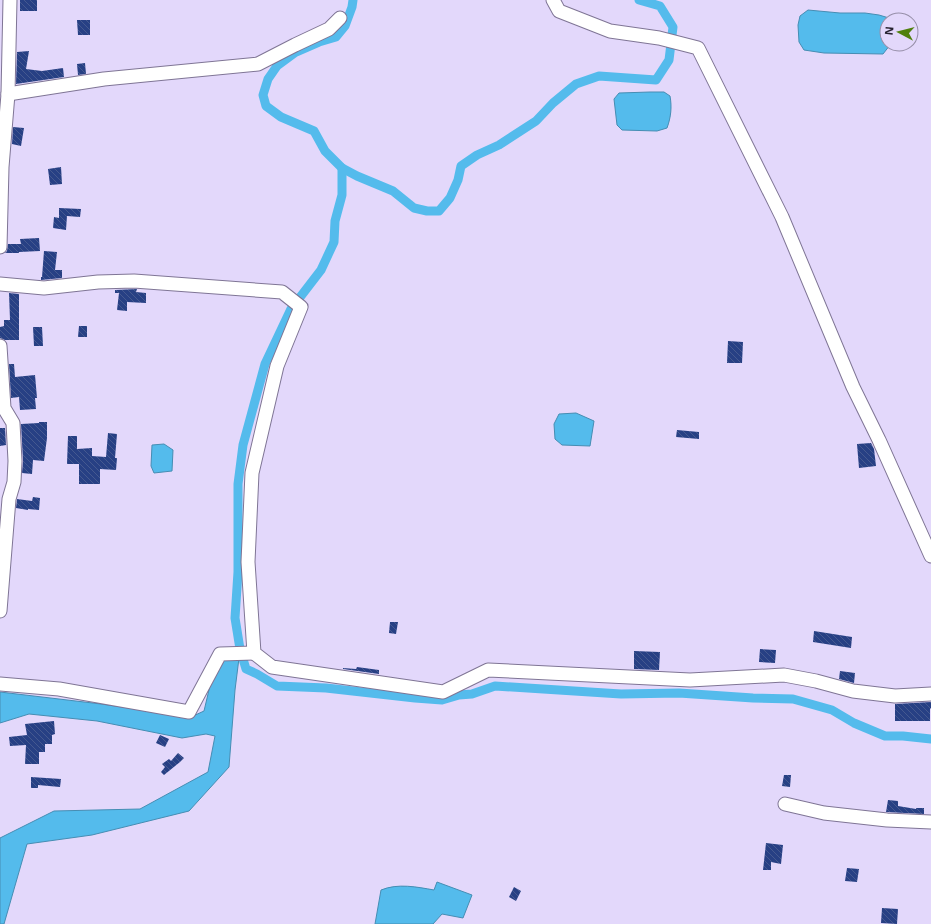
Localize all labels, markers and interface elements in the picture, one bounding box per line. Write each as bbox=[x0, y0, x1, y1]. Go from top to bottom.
north arrow bbox=[879, 12, 919, 52]
text: N bbox=[881, 25, 897, 36]

